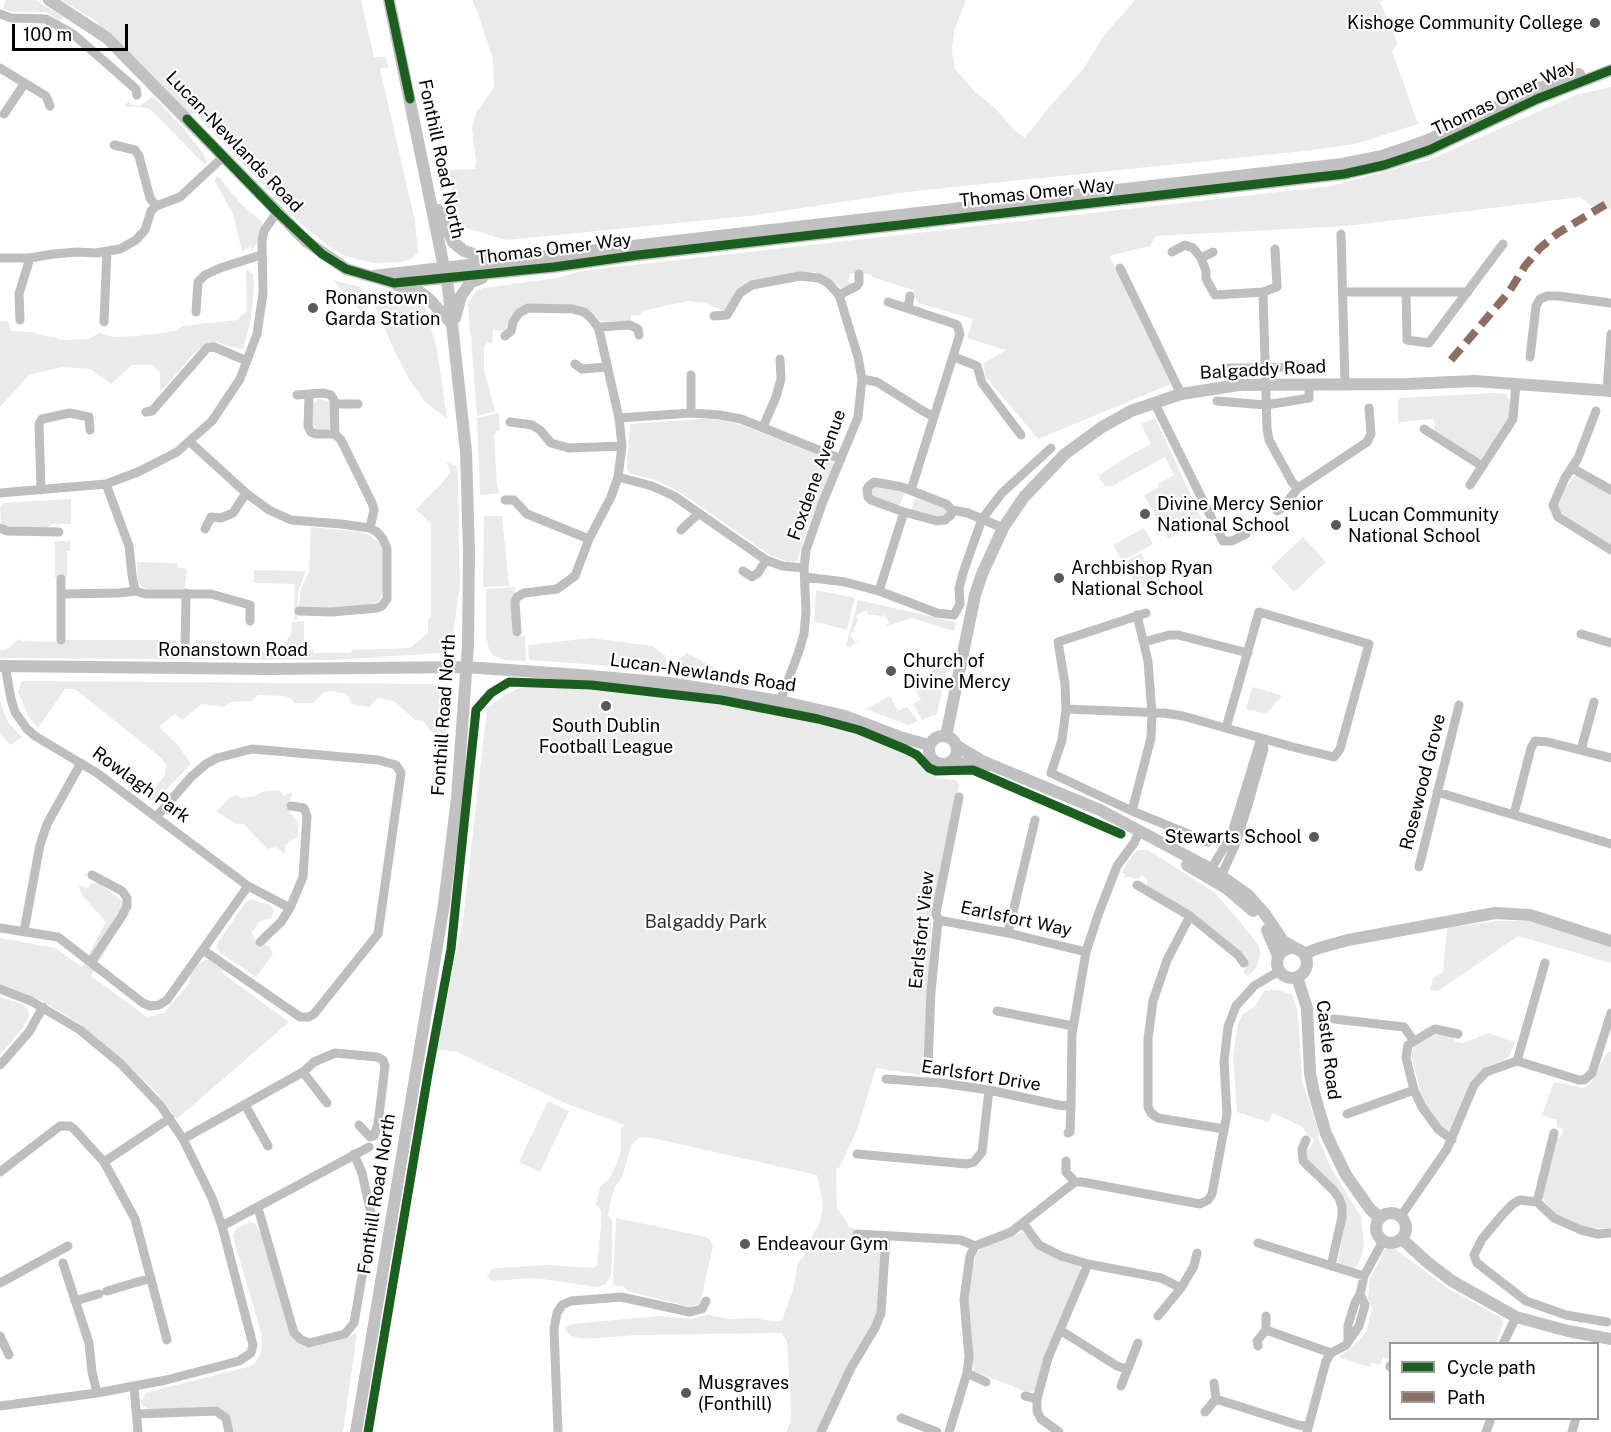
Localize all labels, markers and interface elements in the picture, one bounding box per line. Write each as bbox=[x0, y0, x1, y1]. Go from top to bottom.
scale bar bbox=[15, 12, 130, 50]
place label: Kishoge Community College bbox=[1347, 12, 1583, 34]
marker: Kishoge Community College bbox=[1588, 16, 1602, 30]
text: 100 m bbox=[23, 24, 72, 45]
street label: Thomas Omer Way bbox=[1429, 55, 1579, 141]
street label: Lucan-Newlands Road bbox=[161, 67, 307, 217]
street label: Fonthill Road North bbox=[414, 77, 468, 241]
street label: Thomas Omer Way bbox=[958, 174, 1116, 212]
street label: Thomas Omer Way bbox=[475, 229, 633, 269]
place label: Ronanstown Garda Station bbox=[325, 287, 440, 330]
marker: Ronanstown Garda Station bbox=[306, 301, 320, 315]
street label: Balgaddy Road bbox=[1199, 356, 1327, 384]
street label: Foxdene Avenue bbox=[783, 407, 851, 543]
place label: Divine Mercy Senior National School bbox=[1157, 493, 1323, 536]
place label: Lucan Community National School bbox=[1348, 504, 1499, 546]
marker: Divine Mercy Senior National School bbox=[1138, 507, 1152, 521]
marker: Lucan Community National School bbox=[1329, 518, 1343, 532]
place label: Archbishop Ryan National School bbox=[1071, 557, 1213, 600]
marker: Archbishop Ryan National School bbox=[1052, 571, 1066, 585]
street label: Fonthill Road North bbox=[428, 633, 460, 797]
street label: Ronanstown Road bbox=[158, 639, 308, 661]
street label: Lucan-Newlands Road bbox=[609, 649, 797, 697]
place label: Church of Divine Mercy bbox=[903, 650, 1011, 692]
marker: Church of Divine Mercy bbox=[884, 664, 898, 678]
marker: South Dublin Football League bbox=[599, 699, 613, 713]
street label: Rosewood Grove bbox=[1396, 712, 1450, 852]
place label: South Dublin Football League bbox=[539, 715, 673, 758]
street label: Rowlagh Park bbox=[88, 742, 194, 828]
place label: Stewarts School bbox=[1165, 826, 1302, 848]
marker: Stewarts School bbox=[1307, 830, 1321, 844]
street label: Earlsfort View bbox=[905, 870, 939, 990]
street label: Earlsfort Way bbox=[958, 897, 1074, 941]
park label: Balgaddy Park bbox=[645, 911, 767, 933]
street label: Castle Road bbox=[1311, 999, 1345, 1101]
street label: Earlsfort Drive bbox=[920, 1056, 1042, 1096]
street label: Fonthill Road North bbox=[354, 1112, 400, 1276]
place label: Endeavour Gym bbox=[757, 1233, 888, 1255]
marker: Endeavour Gym bbox=[738, 1237, 752, 1251]
legend bbox=[1389, 1342, 1599, 1420]
text: Cycle path bbox=[1447, 1357, 1536, 1378]
place label: Musgraves (Fonthill) bbox=[698, 1372, 789, 1414]
marker: Musgraves (Fonthill) bbox=[679, 1386, 693, 1400]
text: Path bbox=[1447, 1387, 1485, 1408]

